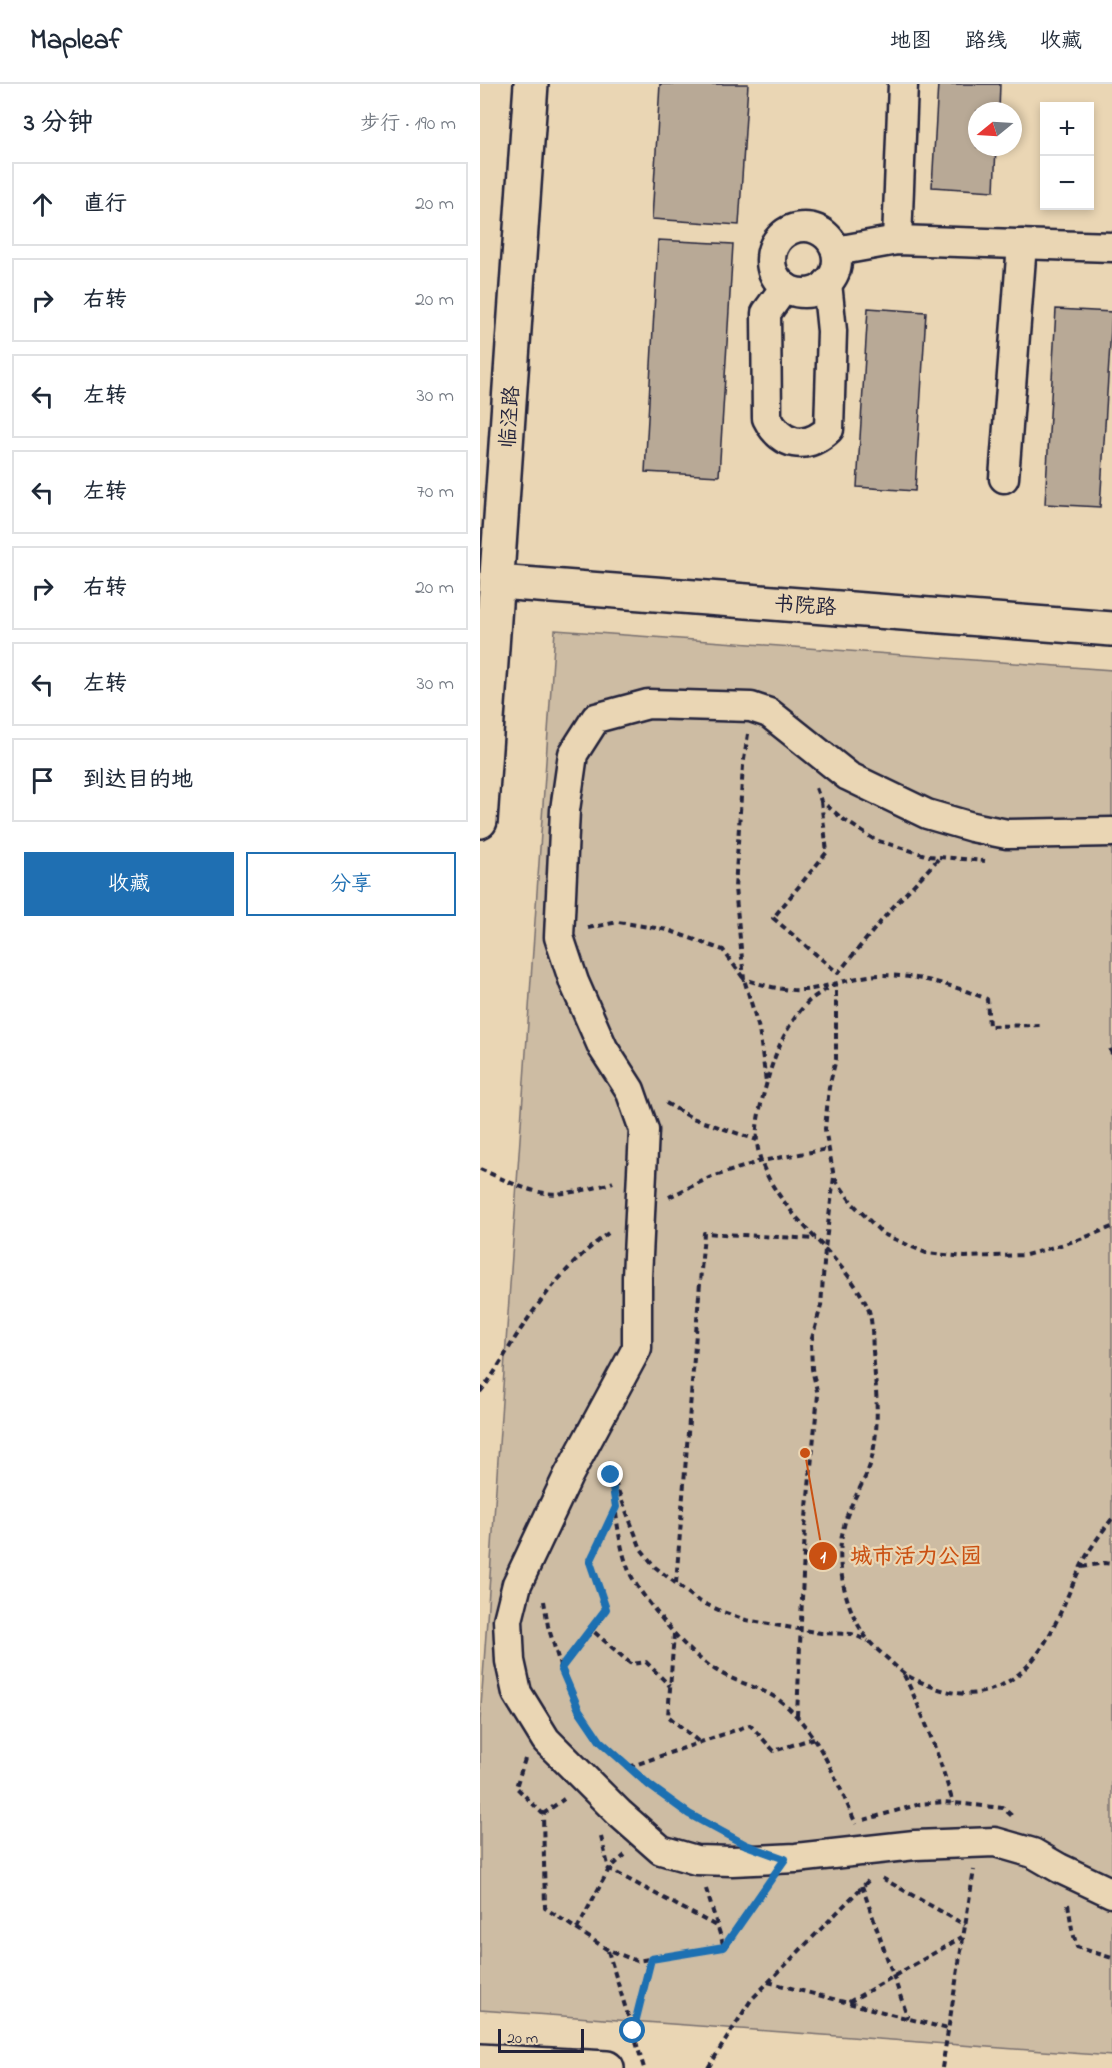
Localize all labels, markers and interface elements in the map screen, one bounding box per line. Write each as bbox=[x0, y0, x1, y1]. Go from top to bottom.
text: Mapleaf bbox=[30, 21, 122, 62]
text: 地图 bbox=[890, 27, 932, 57]
text: 路线 bbox=[965, 27, 1007, 57]
text: 收藏 bbox=[1040, 27, 1082, 57]
north arrow bbox=[968, 102, 1022, 156]
map controls bbox=[1040, 102, 1094, 210]
button: + bbox=[1040, 102, 1094, 156]
text: 3 分钟 bbox=[24, 105, 93, 143]
text: 步行 · 190 m bbox=[360, 110, 456, 139]
button: − bbox=[1040, 156, 1094, 210]
icon: ahead bbox=[26, 188, 59, 221]
text: 直行 bbox=[83, 189, 127, 221]
text: 20 m bbox=[415, 190, 454, 219]
icon: right bbox=[26, 284, 59, 317]
text: 右转 bbox=[83, 285, 127, 317]
text: 20 m bbox=[415, 286, 454, 315]
icon: left bbox=[26, 380, 59, 413]
text: 左转 bbox=[83, 381, 127, 413]
text: 30 m bbox=[417, 382, 454, 411]
street label: 临泾路 bbox=[494, 385, 528, 450]
icon: left bbox=[26, 476, 59, 509]
text: 左转 bbox=[83, 477, 127, 509]
text: 70 m bbox=[417, 478, 454, 507]
icon: right bbox=[26, 572, 59, 605]
text: 右转 bbox=[83, 573, 127, 605]
text: 20 m bbox=[415, 574, 454, 603]
street label: 书院路 bbox=[772, 590, 837, 624]
icon: left bbox=[26, 668, 59, 701]
text: 左转 bbox=[83, 669, 127, 701]
text: 30 m bbox=[417, 670, 454, 699]
icon: arrive bbox=[26, 764, 59, 797]
text: 到达目的地 bbox=[83, 765, 193, 797]
button: 收藏 bbox=[24, 852, 234, 916]
button: 分享 bbox=[246, 852, 456, 916]
route end bbox=[597, 1461, 623, 1487]
callout: 城市活力公园 bbox=[808, 1536, 994, 1576]
text: 城市活力公园 bbox=[850, 1542, 982, 1574]
text: 1 bbox=[820, 1545, 826, 1571]
route start bbox=[619, 2017, 645, 2043]
scale bar bbox=[498, 2026, 584, 2054]
text: 20 m bbox=[507, 2027, 538, 2051]

